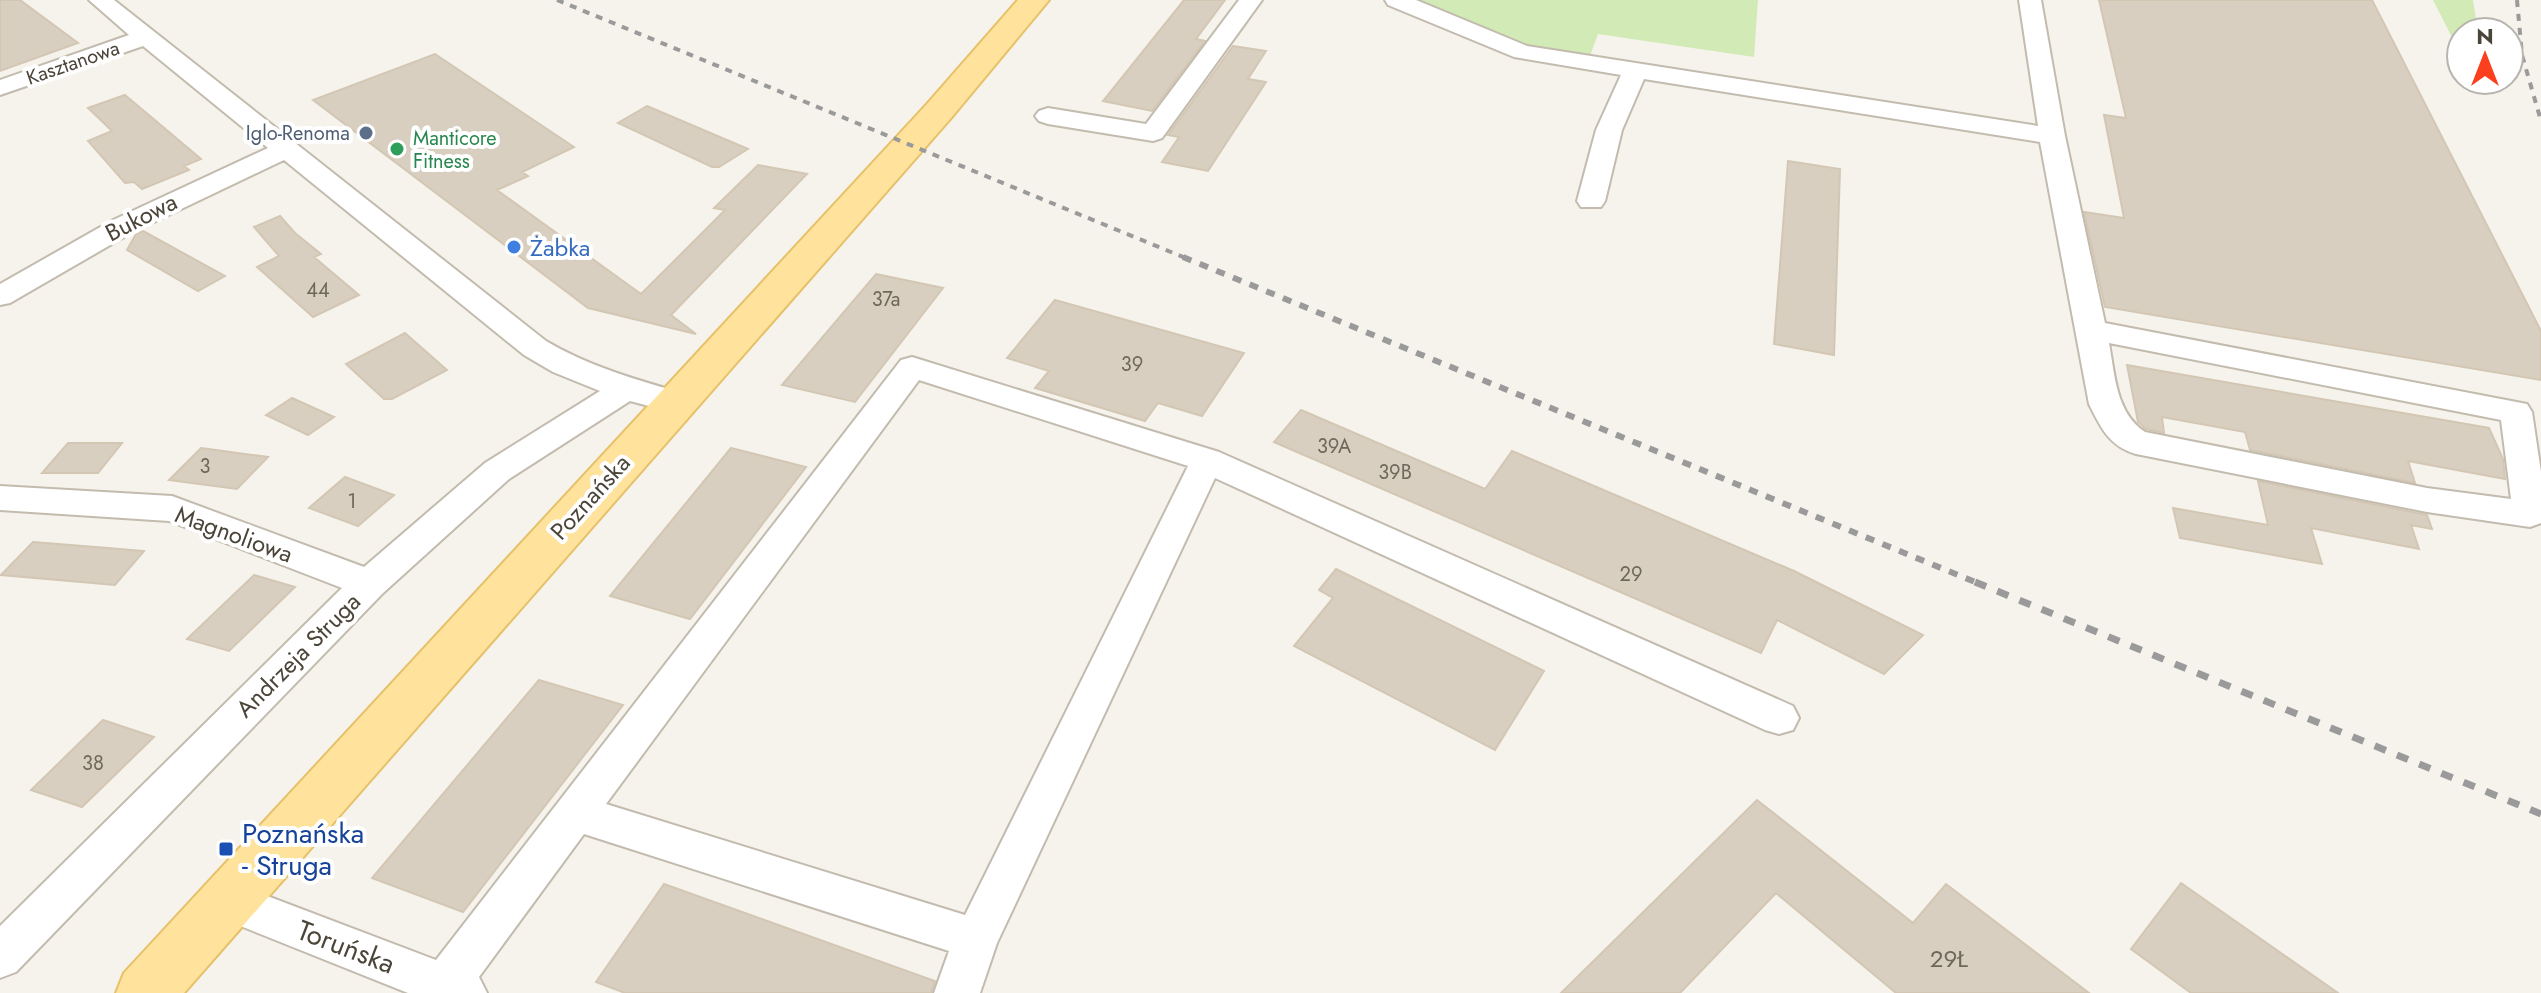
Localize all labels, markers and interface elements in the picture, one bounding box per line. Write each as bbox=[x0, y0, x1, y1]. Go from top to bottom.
north arrow bbox=[2445, 16, 2525, 96]
text: N bbox=[2476, 20, 2494, 52]
street label: Kasztanowa bbox=[22, 34, 124, 92]
place label: Iglo-Renoma bbox=[246, 119, 350, 148]
marker: Iglo-Renoma bbox=[357, 124, 375, 142]
place label: Manticore Fitness bbox=[413, 124, 497, 176]
marker: Manticore Fitness bbox=[388, 140, 406, 158]
street label: Bukowa bbox=[99, 184, 183, 250]
place label: Żabka bbox=[530, 230, 590, 265]
marker: Żabka bbox=[505, 238, 523, 256]
house number: 44 bbox=[306, 276, 330, 305]
house number: 37a bbox=[872, 285, 900, 314]
house number: 39 bbox=[1121, 350, 1143, 379]
house number: 39A bbox=[1317, 432, 1352, 461]
street label: Poznańska bbox=[542, 446, 638, 548]
house number: 3 bbox=[200, 452, 211, 481]
house number: 39B bbox=[1378, 458, 1412, 487]
house number: 1 bbox=[348, 487, 357, 516]
street label: Magnoliowa bbox=[170, 497, 298, 571]
house number: 29 bbox=[1620, 560, 1642, 589]
street label: Andrzeja Struga bbox=[228, 585, 368, 725]
house number: 38 bbox=[82, 749, 104, 778]
place label: Poznańska - Struga bbox=[242, 813, 364, 886]
marker: Poznańska - Struga bbox=[217, 840, 235, 858]
street label: Toruńska bbox=[291, 910, 401, 984]
house number: 29Ł bbox=[1930, 941, 1968, 976]

